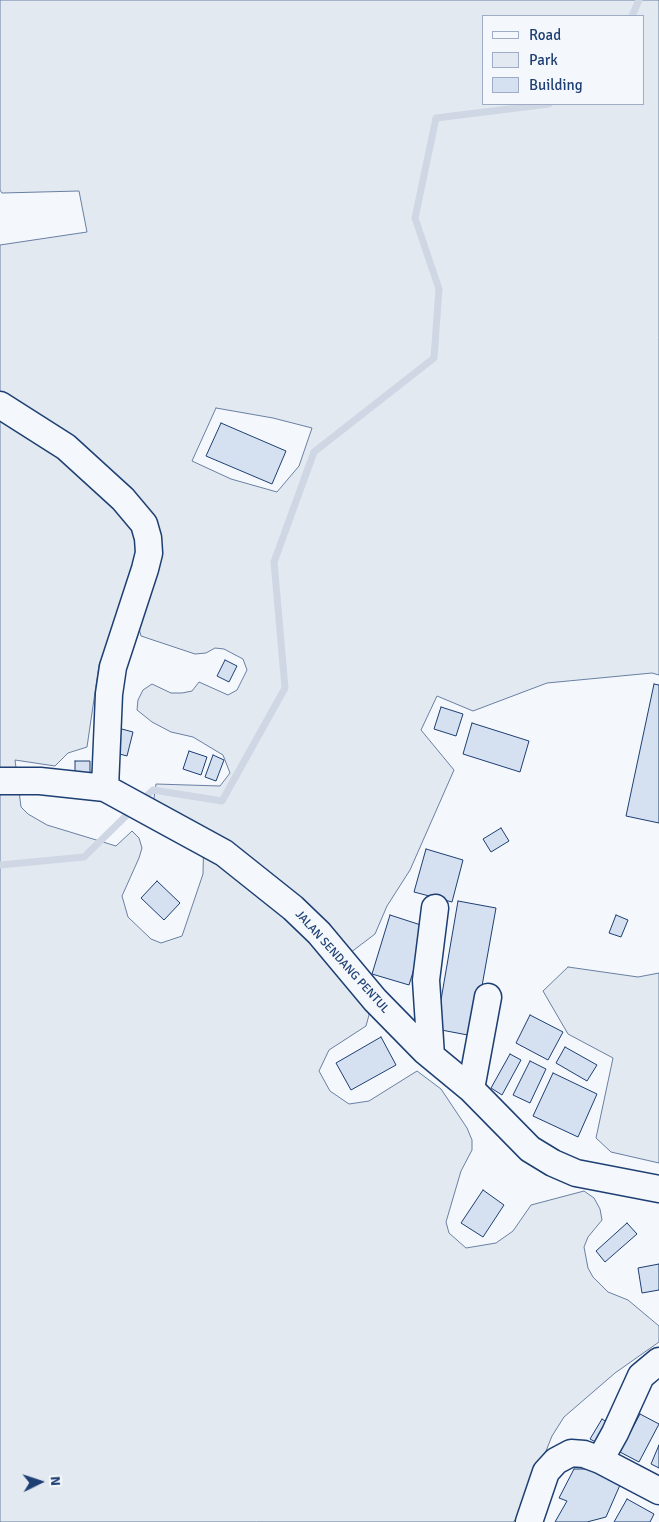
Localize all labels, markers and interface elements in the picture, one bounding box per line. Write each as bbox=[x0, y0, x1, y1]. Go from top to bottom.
legend bbox=[482, 15, 644, 105]
text: Road bbox=[529, 26, 561, 44]
text: Park bbox=[529, 51, 558, 69]
text: Building bbox=[529, 76, 583, 94]
street label: JALAN SENDANG PENTUL bbox=[292, 908, 392, 1016]
north arrow bbox=[15, 1457, 65, 1507]
text: N bbox=[47, 1475, 64, 1486]

